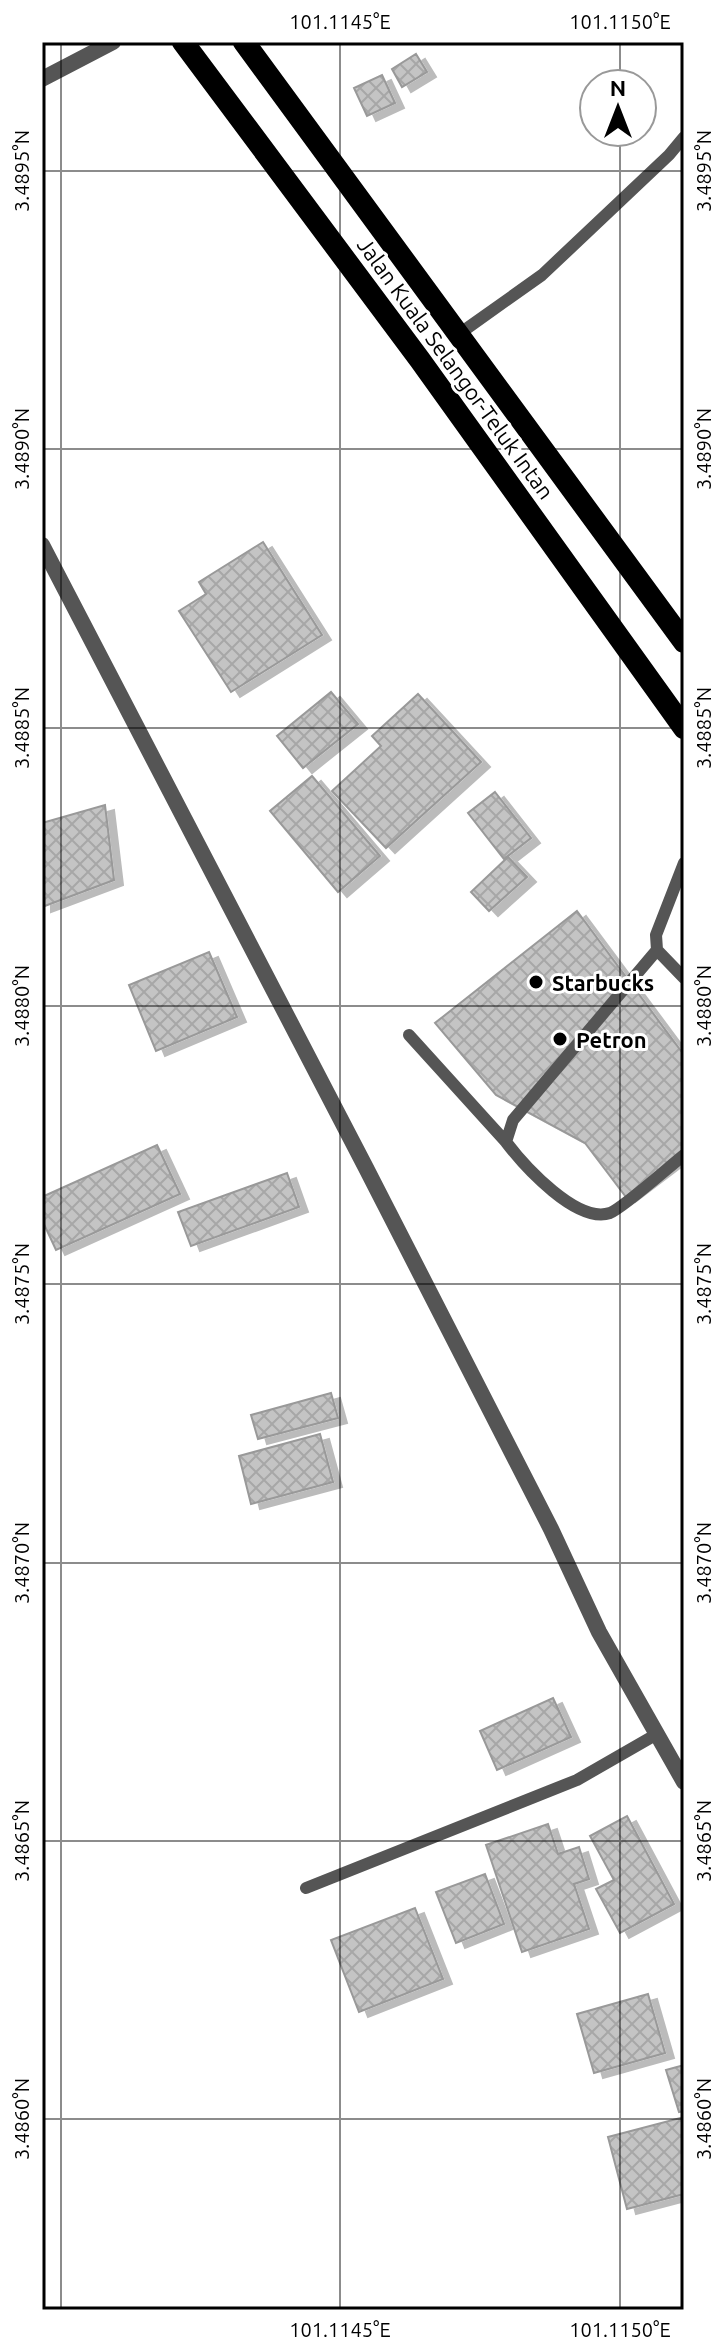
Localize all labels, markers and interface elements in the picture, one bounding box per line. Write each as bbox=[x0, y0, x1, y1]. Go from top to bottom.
text: 101.1145°E bbox=[289, 10, 391, 33]
text: 101.1150°E bbox=[569, 10, 671, 33]
north arrow bbox=[578, 68, 658, 148]
text: N bbox=[610, 75, 626, 100]
text: 3.4895°N bbox=[10, 130, 33, 212]
text: 3.4895°N bbox=[692, 130, 715, 212]
street label: Jalan Kuala Selangor-Teluk Intan bbox=[353, 232, 559, 504]
text: 3.4890°N bbox=[10, 408, 33, 490]
text: 3.4890°N bbox=[692, 408, 715, 490]
text: 3.4885°N bbox=[10, 687, 33, 769]
text: 3.4885°N bbox=[692, 687, 715, 769]
text: 3.4880°N bbox=[10, 965, 33, 1047]
text: 3.4880°N bbox=[692, 965, 715, 1047]
place label: Starbucks bbox=[552, 970, 654, 995]
marker: Starbucks bbox=[527, 973, 545, 991]
place label: Petron bbox=[576, 1027, 647, 1052]
marker: Petron bbox=[551, 1030, 569, 1048]
text: 3.4875°N bbox=[10, 1243, 33, 1325]
text: 3.4875°N bbox=[692, 1243, 715, 1325]
text: 3.4870°N bbox=[10, 1522, 33, 1604]
text: 3.4870°N bbox=[692, 1522, 715, 1604]
text: 3.4865°N bbox=[10, 1800, 33, 1882]
text: 3.4865°N bbox=[692, 1800, 715, 1882]
text: 3.4860°N bbox=[10, 2078, 33, 2160]
text: 3.4860°N bbox=[692, 2078, 715, 2160]
text: 101.1145°E bbox=[289, 2318, 391, 2341]
text: 101.1150°E bbox=[569, 2318, 671, 2341]

